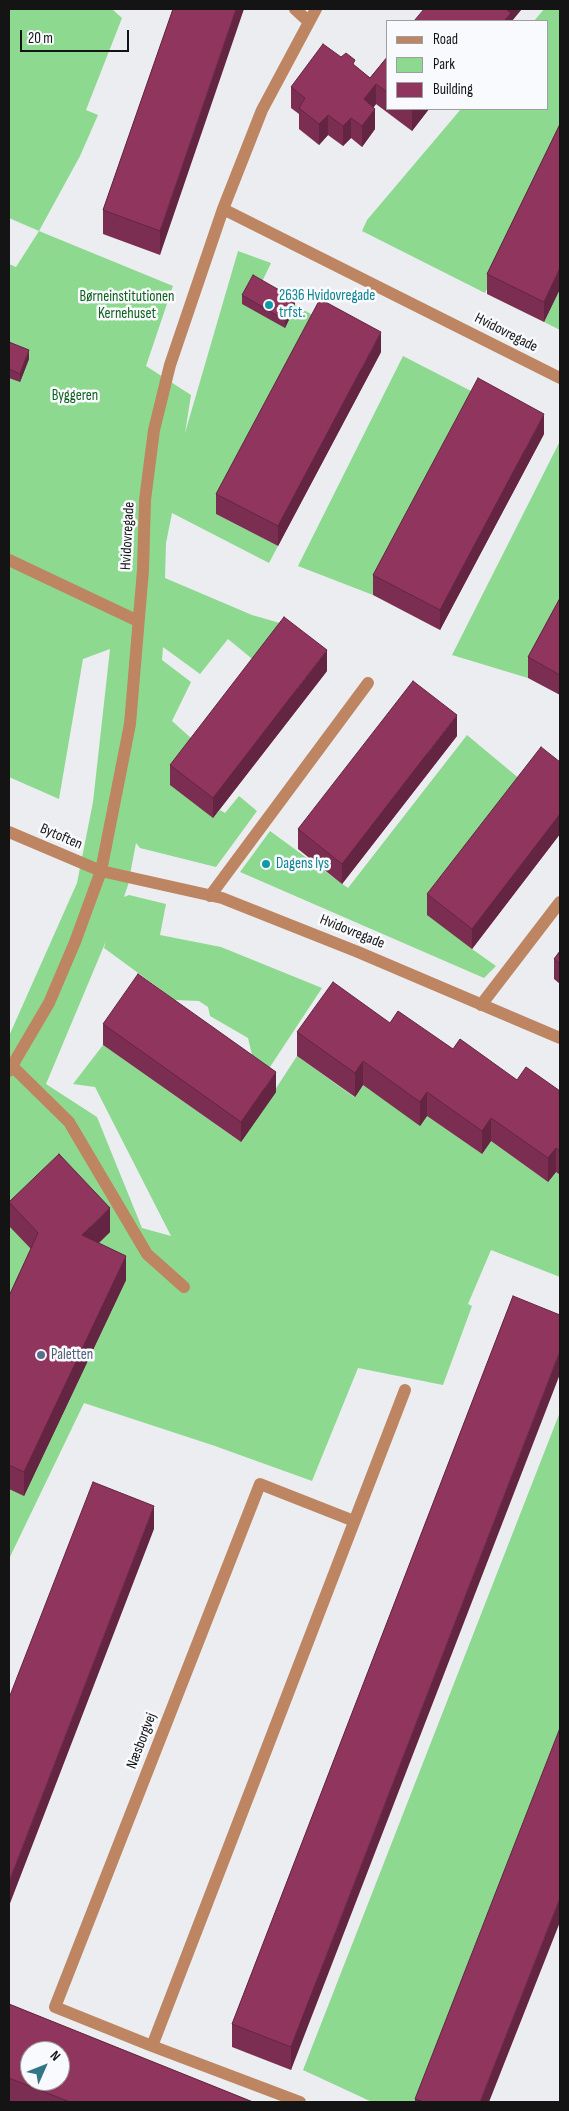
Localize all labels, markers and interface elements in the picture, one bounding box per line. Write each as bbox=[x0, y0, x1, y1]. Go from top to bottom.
scale bar bbox=[22, 20, 131, 52]
legend bbox=[386, 20, 549, 110]
text: 20 m bbox=[28, 29, 53, 48]
text: Road bbox=[433, 30, 458, 49]
text: Park bbox=[433, 55, 455, 74]
text: Building bbox=[433, 80, 473, 99]
place label: 2636 Hvidovregade trfst. bbox=[279, 287, 375, 322]
park label: Børneinstitutionen Kernehuset bbox=[80, 288, 174, 323]
marker: 2636 Hvidovregade trfst. bbox=[263, 299, 275, 311]
street label: Hvidovregade bbox=[471, 309, 541, 357]
park label: Byggeren bbox=[52, 387, 98, 405]
street label: Hvidovregade bbox=[117, 501, 139, 571]
street label: Bytoften bbox=[37, 820, 85, 854]
place label: Dagens lys bbox=[276, 855, 329, 873]
marker: Dagens lys bbox=[260, 858, 272, 870]
street label: Hvidovregade bbox=[317, 911, 387, 953]
place label: Paletten bbox=[51, 1346, 93, 1364]
marker: Paletten bbox=[35, 1349, 47, 1361]
street label: Næsborgvej bbox=[123, 1710, 161, 1772]
north arrow bbox=[20, 2041, 70, 2091]
text: N bbox=[47, 2047, 64, 2065]

